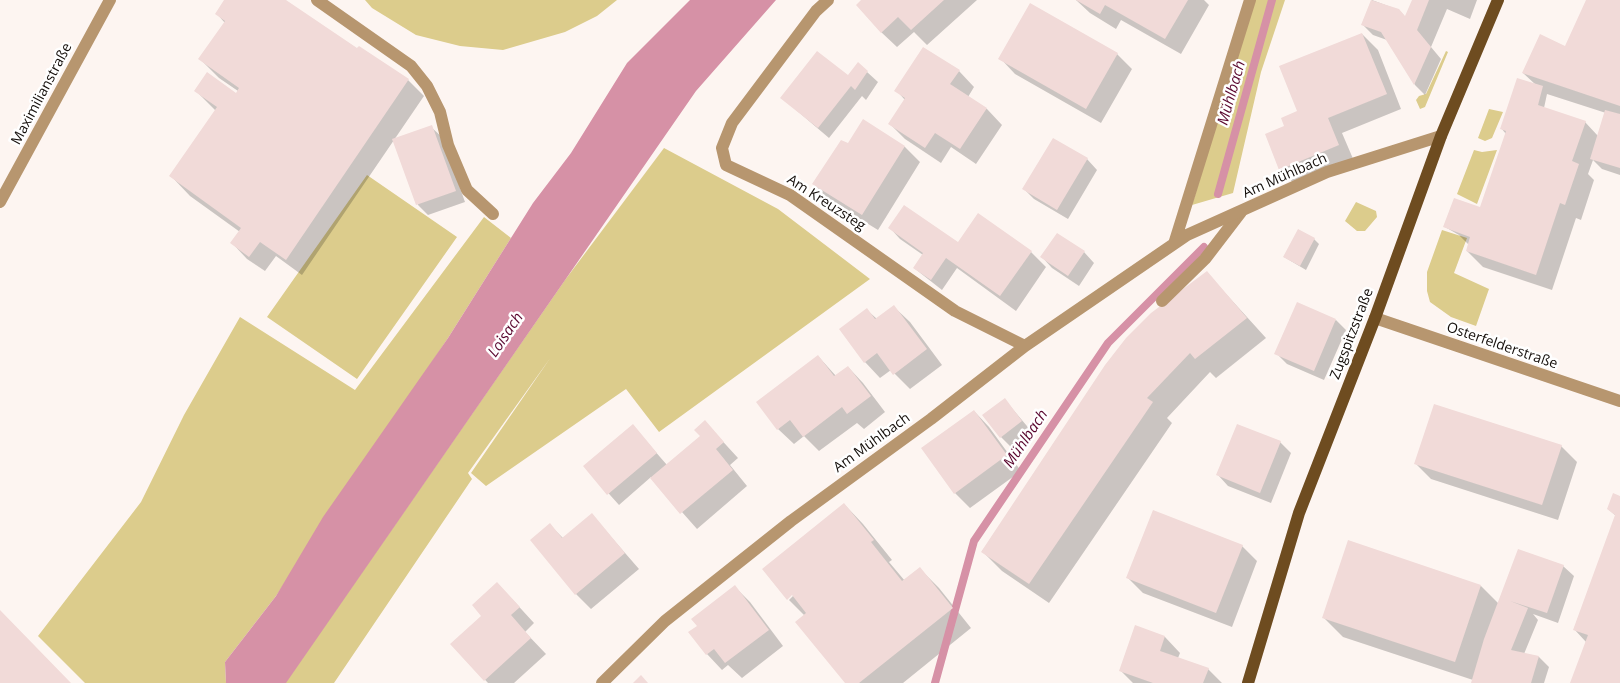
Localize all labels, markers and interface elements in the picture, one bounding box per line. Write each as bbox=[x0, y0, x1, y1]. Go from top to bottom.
street label: Maximilianstraße bbox=[8, 40, 76, 148]
water label: Mühlbach bbox=[1214, 59, 1250, 127]
street label: Am Mühlbach bbox=[1240, 150, 1330, 202]
street label: Am Kreuzsteg bbox=[784, 171, 868, 235]
street label: Zugspitzstraße bbox=[1327, 286, 1377, 382]
water label: Loisach bbox=[485, 309, 527, 361]
street label: Osterfelderstraße bbox=[1444, 319, 1560, 373]
water label: Mühlbach bbox=[1000, 407, 1052, 471]
street label: Am Mühlbach bbox=[831, 410, 913, 476]

